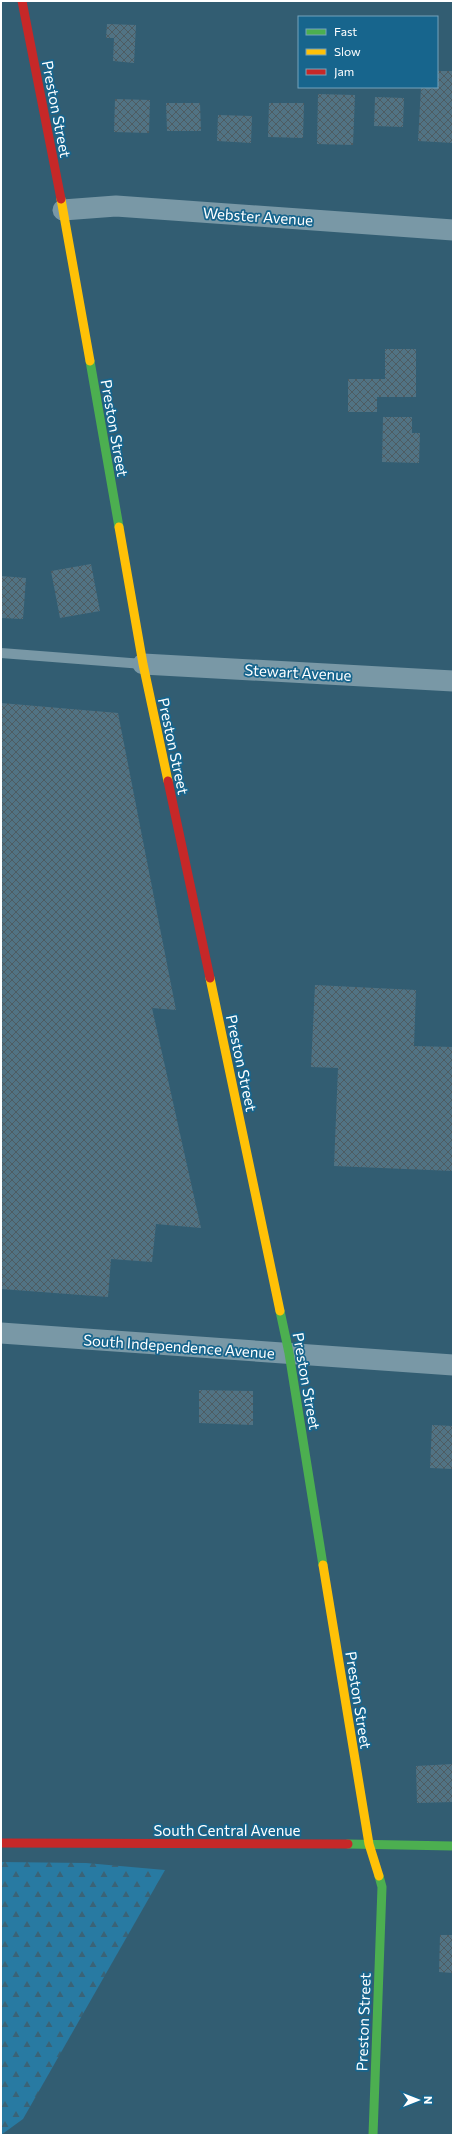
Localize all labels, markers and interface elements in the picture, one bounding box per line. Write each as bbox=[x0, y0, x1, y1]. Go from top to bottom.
legend bbox=[298, 16, 438, 88]
text: Fast bbox=[334, 24, 357, 38]
text: Slow bbox=[334, 44, 361, 58]
street label: Preston Street bbox=[39, 59, 75, 159]
text: Jam bbox=[334, 64, 354, 79]
street label: Webster Avenue bbox=[202, 203, 314, 229]
street label: Preston Street bbox=[98, 378, 132, 478]
street label: Stewart Avenue bbox=[244, 660, 352, 684]
street label: Preston Street bbox=[155, 696, 193, 796]
street label: Preston Street bbox=[223, 1013, 261, 1113]
street label: South Independence Avenue bbox=[83, 1330, 275, 1362]
street label: Preston Street bbox=[290, 1331, 324, 1431]
street label: Preston Street bbox=[342, 1650, 376, 1750]
street label: South Central Avenue bbox=[153, 1821, 301, 1839]
street label: Preston Street bbox=[352, 1972, 374, 2072]
north arrow bbox=[398, 2080, 438, 2120]
text: N bbox=[422, 2096, 435, 2104]

